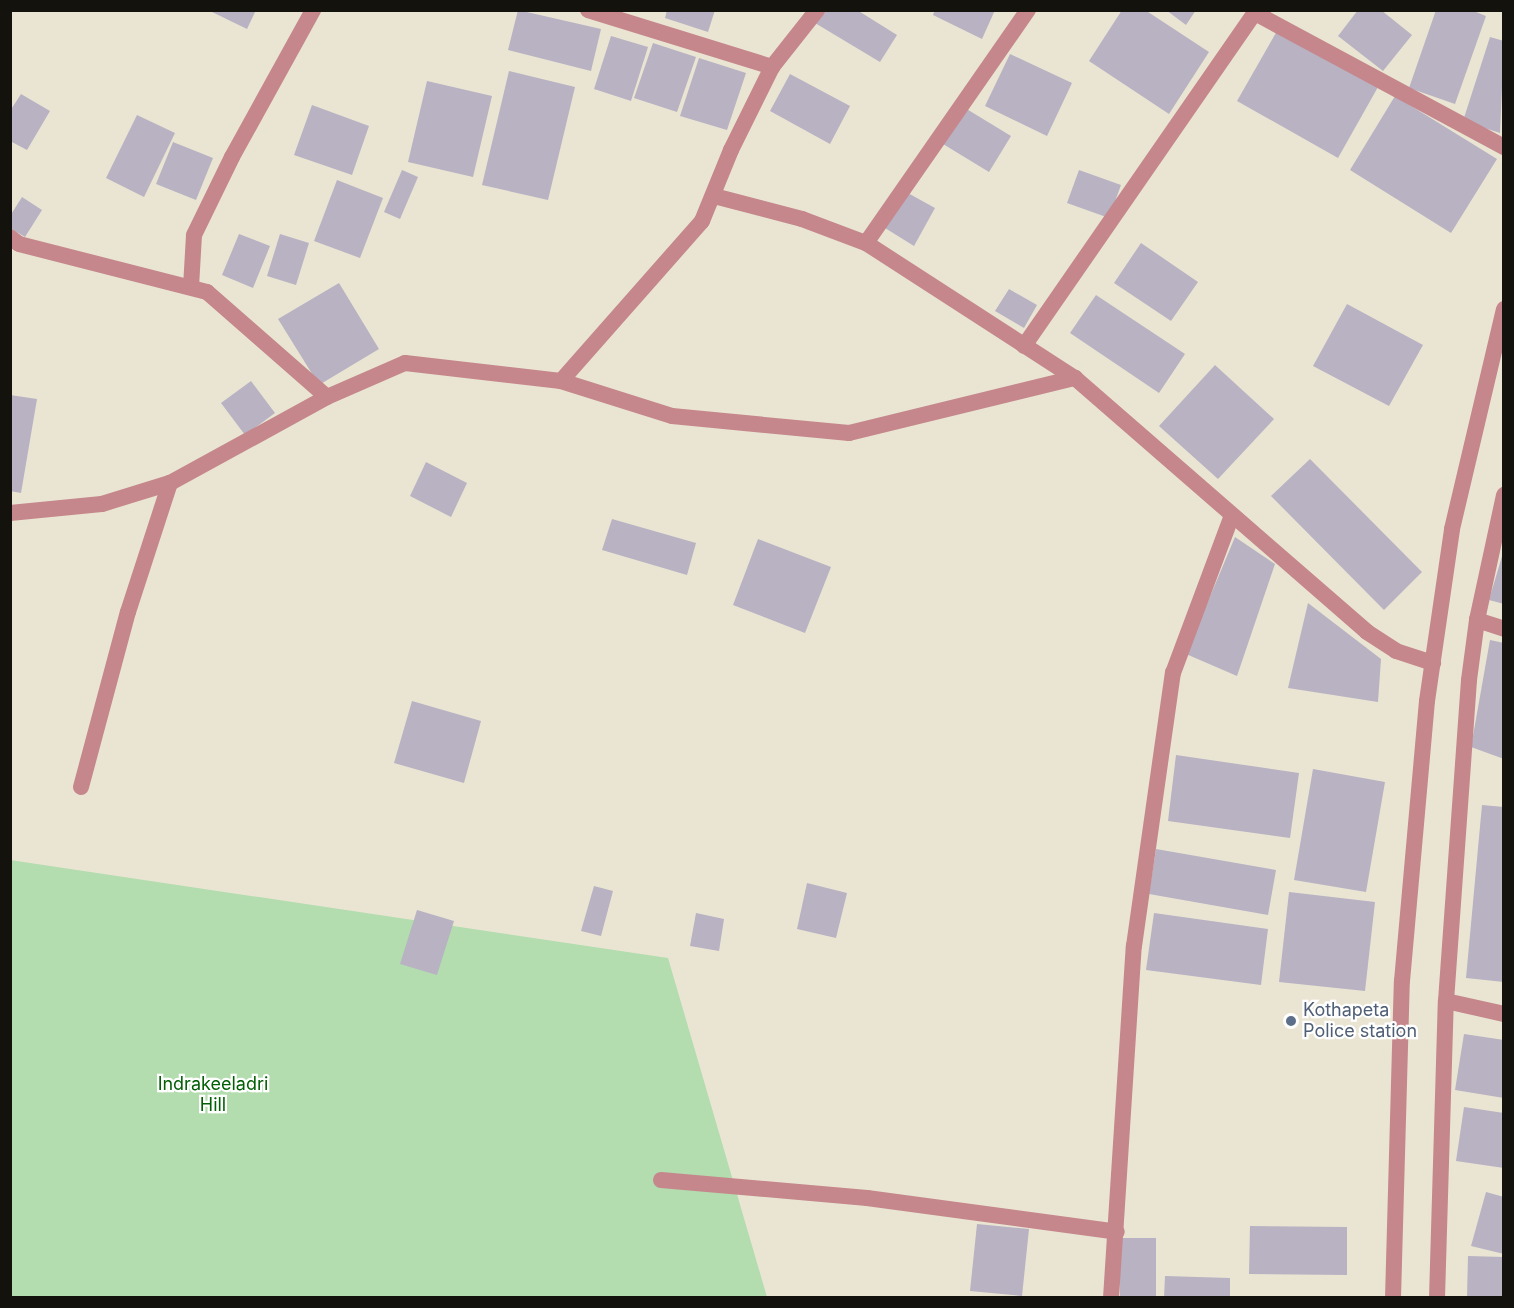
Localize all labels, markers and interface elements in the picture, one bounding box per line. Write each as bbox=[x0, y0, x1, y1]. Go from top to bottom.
place label: Kothapeta Police station bbox=[1303, 1000, 1417, 1042]
marker: Kothapeta Police station bbox=[1284, 1014, 1298, 1028]
park label: Indrakeeladri Hill bbox=[158, 1074, 268, 1116]

